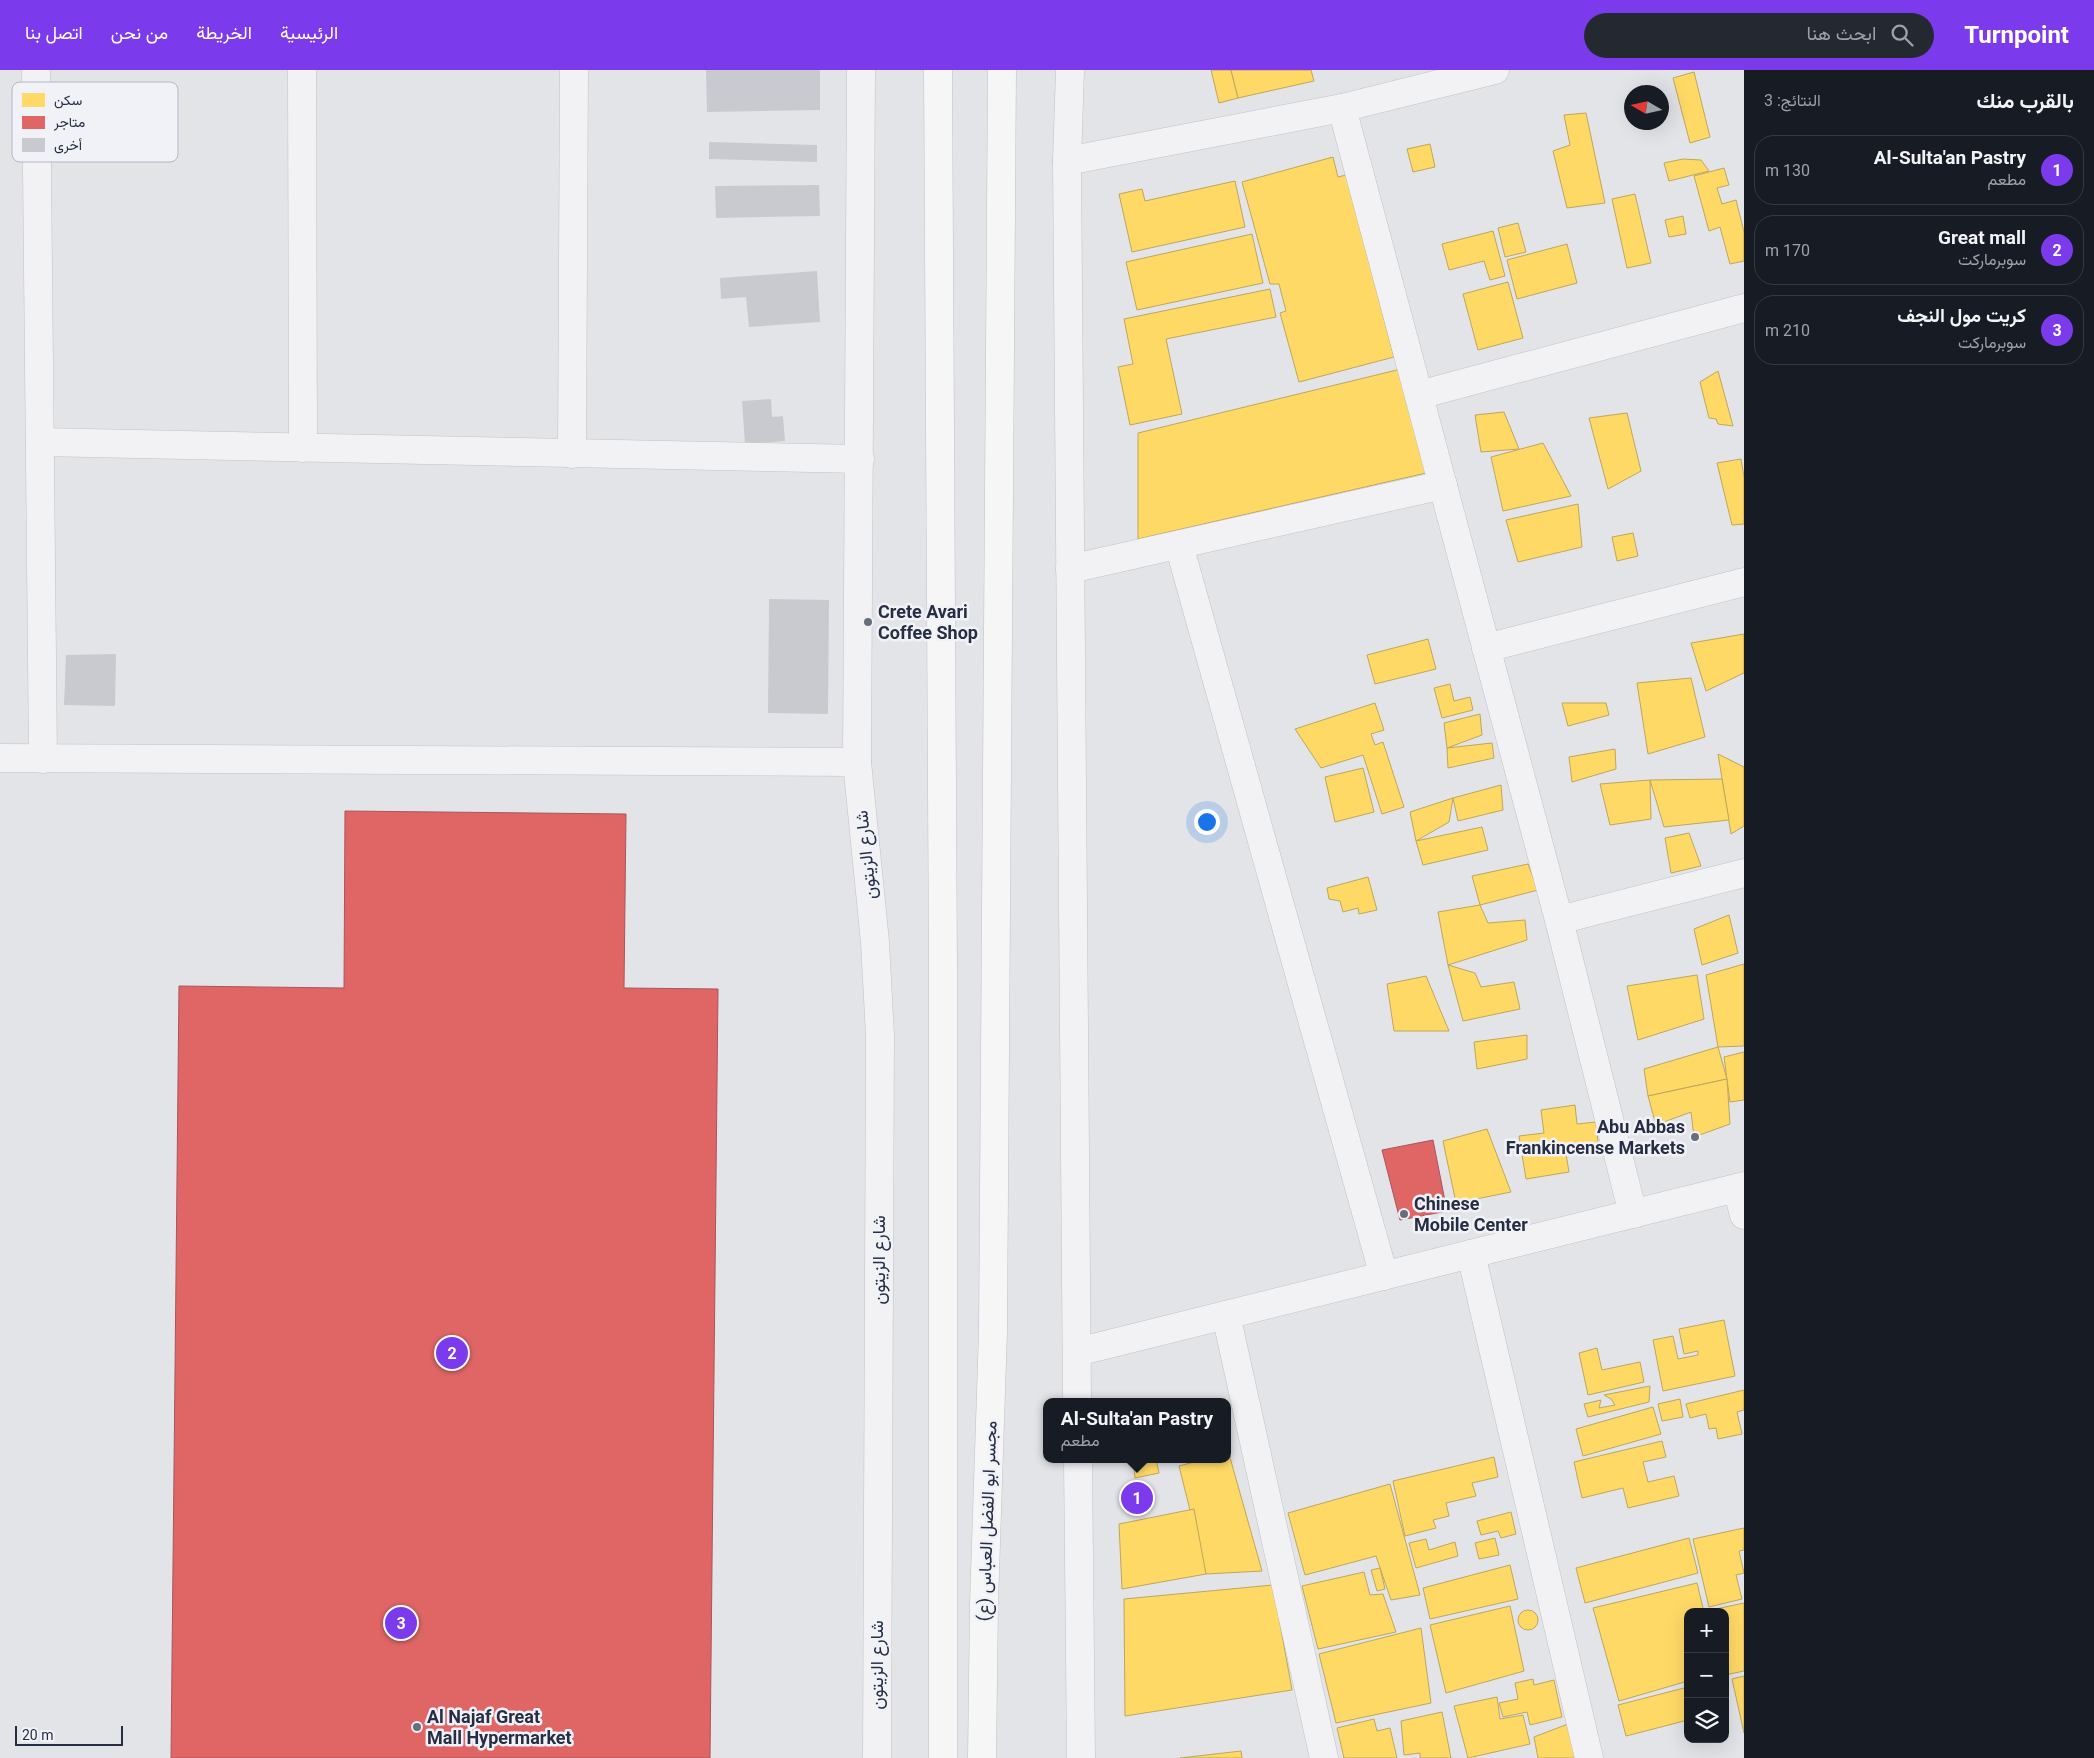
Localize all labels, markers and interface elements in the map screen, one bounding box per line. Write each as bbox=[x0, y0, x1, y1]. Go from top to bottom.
search box bbox=[1584, 13, 1934, 58]
icon: search bbox=[1888, 21, 1916, 49]
text: Turnpoint bbox=[1964, 21, 2069, 49]
text: اتصل بنا bbox=[25, 22, 83, 43]
text: من نحن bbox=[111, 22, 168, 43]
text: الخريطة bbox=[196, 22, 252, 43]
text: الرئيسية bbox=[280, 22, 338, 43]
text: ابحث هنا bbox=[1806, 22, 1876, 45]
legend bbox=[12, 82, 178, 162]
north arrow bbox=[1624, 85, 1669, 130]
text: بالقرب منك bbox=[1977, 89, 2074, 113]
text: النتائج: 3 bbox=[1764, 91, 1821, 110]
text: سكن bbox=[54, 92, 82, 109]
text: متاجر bbox=[53, 114, 85, 131]
text: أخرى bbox=[54, 137, 82, 154]
text: Al-Sulta'an Pastry bbox=[1874, 146, 2026, 169]
text: 130 m bbox=[1765, 161, 1810, 180]
text: 1 bbox=[2052, 161, 2062, 180]
text: مطعم bbox=[1987, 170, 2026, 189]
text: Great mall bbox=[1938, 226, 2026, 249]
text: 170 m bbox=[1765, 241, 1810, 260]
text: 2 bbox=[2052, 241, 2062, 260]
text: سوبرماركت bbox=[1958, 250, 2026, 269]
text: كريت مول النجف bbox=[1897, 304, 2026, 327]
text: 210 m bbox=[1765, 321, 1810, 340]
text: 3 bbox=[2052, 321, 2062, 340]
text: سوبرماركت bbox=[1958, 333, 2026, 352]
place label: Crete Avari Coffee Shop bbox=[878, 601, 978, 643]
marker: Crete Avari Coffee Shop bbox=[862, 616, 874, 628]
street label: شارع الزيتون bbox=[850, 809, 883, 901]
your location bbox=[1194, 809, 1220, 835]
place label: Abu Abbas Frankincense Markets bbox=[1506, 1116, 1685, 1158]
marker: Abu Abbas Frankincense Markets bbox=[1689, 1131, 1701, 1143]
place label: Chinese Mobile Center bbox=[1414, 1193, 1528, 1235]
marker: Chinese Mobile Center bbox=[1398, 1208, 1410, 1220]
street label: شارع الزيتون bbox=[868, 1215, 891, 1305]
pin: 2 bbox=[436, 1334, 468, 1372]
popup bbox=[1043, 1398, 1231, 1463]
text: Al-Sulta'an Pastry bbox=[1061, 1407, 1213, 1430]
street label: مجسر ابو الفضل العباس (ع) bbox=[973, 1420, 1002, 1622]
text: مطعم bbox=[1061, 1431, 1099, 1450]
pin: 1 bbox=[1121, 1479, 1153, 1517]
pin: 3 bbox=[385, 1604, 417, 1642]
map controls bbox=[1684, 1608, 1729, 1743]
button: + bbox=[1684, 1608, 1729, 1653]
street label: شارع الزيتون bbox=[866, 1620, 889, 1710]
button: − bbox=[1684, 1653, 1729, 1698]
button: layers bbox=[1684, 1698, 1729, 1743]
place label: Al Najaf Great Mall Hypermarket bbox=[427, 1706, 572, 1748]
marker: Al Najaf Great Mall Hypermarket bbox=[411, 1721, 423, 1733]
scale bar bbox=[15, 1723, 122, 1746]
text: 20 m bbox=[22, 1727, 54, 1743]

